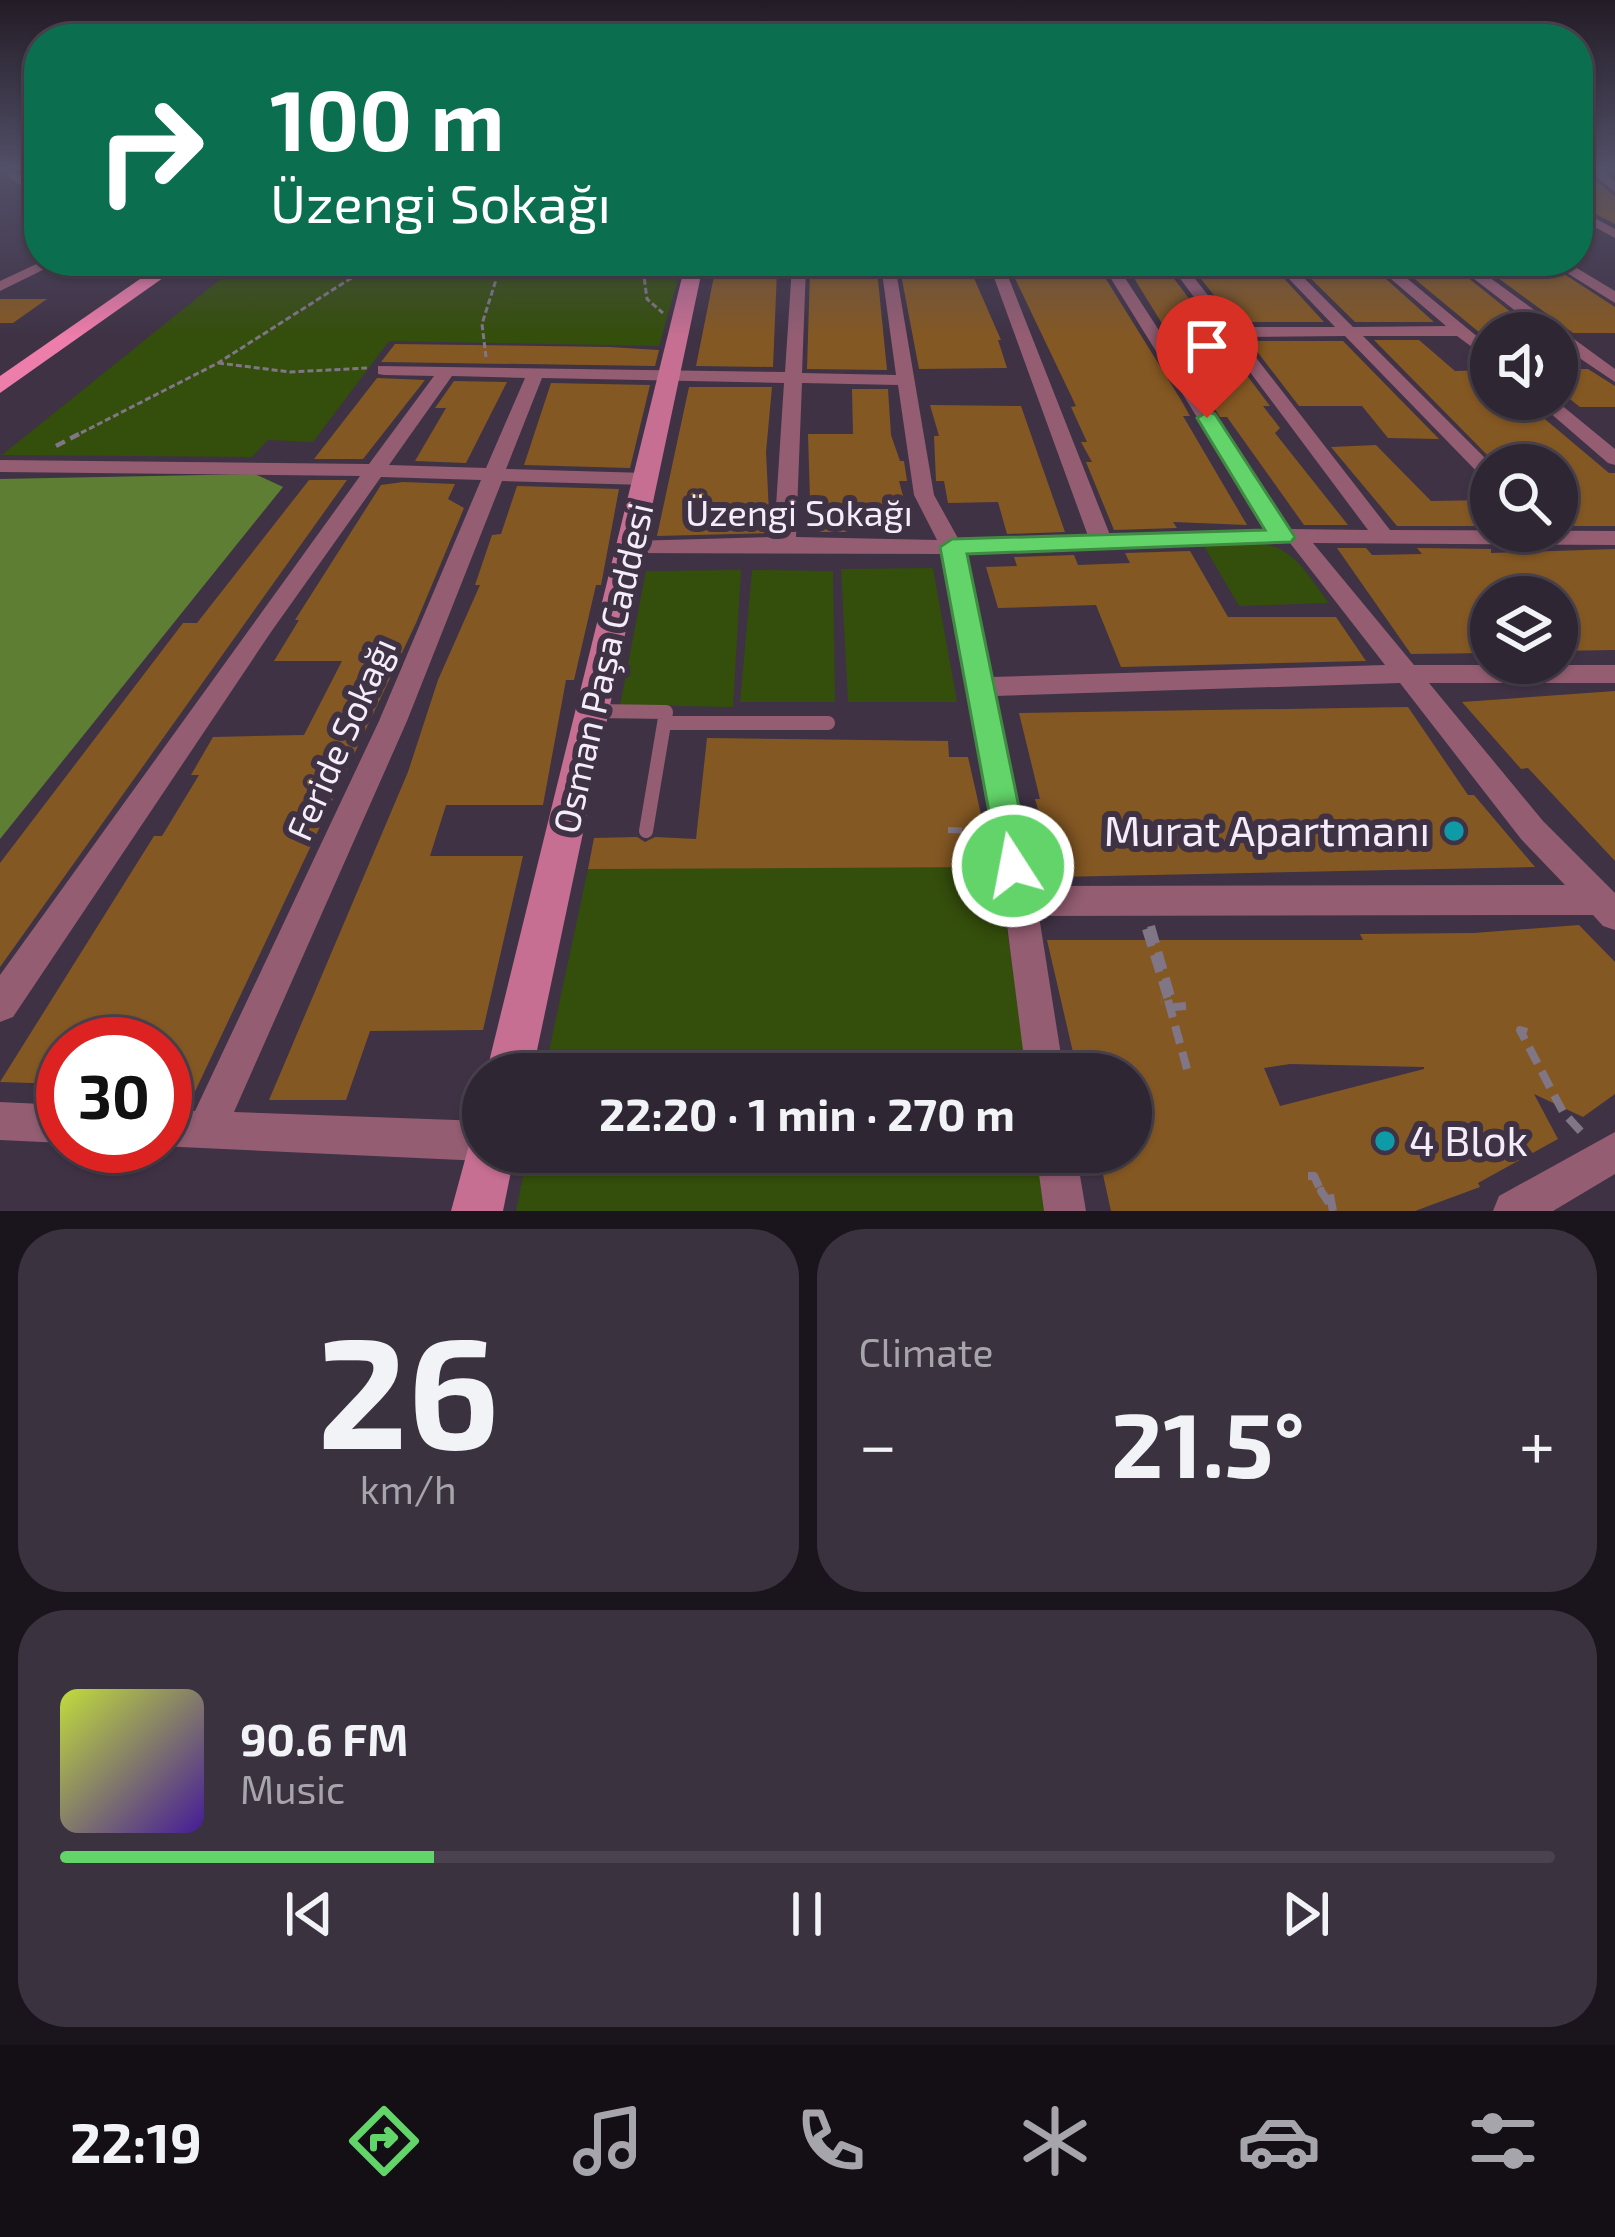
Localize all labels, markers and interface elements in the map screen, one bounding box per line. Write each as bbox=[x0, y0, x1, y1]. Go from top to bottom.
text: 100 m bbox=[270, 67, 504, 168]
icon: right bbox=[72, 72, 228, 228]
text: Üzengi Sokağı bbox=[270, 169, 611, 234]
pin bbox=[1156, 295, 1258, 418]
map controls bbox=[1470, 312, 1578, 684]
button: sound bbox=[1470, 312, 1578, 420]
icon: arrive bbox=[1174, 313, 1240, 379]
button: search bbox=[1470, 444, 1578, 552]
street label: Üzengi Sokağı bbox=[685, 490, 913, 533]
street label: Osman Paşa Caddesi bbox=[543, 498, 662, 837]
button: layers bbox=[1470, 576, 1578, 684]
street label: Feride Sokağı bbox=[276, 630, 403, 846]
position arrow bbox=[950, 803, 1076, 929]
place label: Murat Apartmanı bbox=[1104, 804, 1430, 854]
marker: Murat Apartmanı bbox=[1441, 818, 1467, 844]
speed limit sign: 30 bbox=[36, 1017, 192, 1173]
text: 22:20 · 1 min · 270 m bbox=[599, 1086, 1015, 1140]
place label: 4 Blok bbox=[1409, 1114, 1528, 1164]
marker: 4 Blok bbox=[1372, 1128, 1398, 1154]
text: 26 bbox=[317, 1293, 500, 1480]
text: Climate bbox=[859, 1328, 993, 1375]
text: 21.5° bbox=[1111, 1388, 1305, 1496]
text: − bbox=[859, 1403, 897, 1482]
text: + bbox=[1519, 1403, 1555, 1482]
text: km/h bbox=[360, 1465, 457, 1512]
text: 90.6 FM bbox=[240, 1711, 408, 1765]
text: Music bbox=[240, 1765, 345, 1812]
icon: previous bbox=[276, 1881, 342, 1947]
icon: pause bbox=[774, 1881, 840, 1947]
icon: next bbox=[1273, 1881, 1339, 1947]
icon: directions bbox=[342, 2099, 426, 2183]
icon: music bbox=[566, 2099, 650, 2183]
icon: phone bbox=[789, 2099, 873, 2183]
icon: climate bbox=[1013, 2099, 1097, 2183]
icon: car bbox=[1237, 2099, 1321, 2183]
icon: filters bbox=[1461, 2099, 1545, 2183]
text: 22:19 bbox=[70, 2109, 202, 2174]

